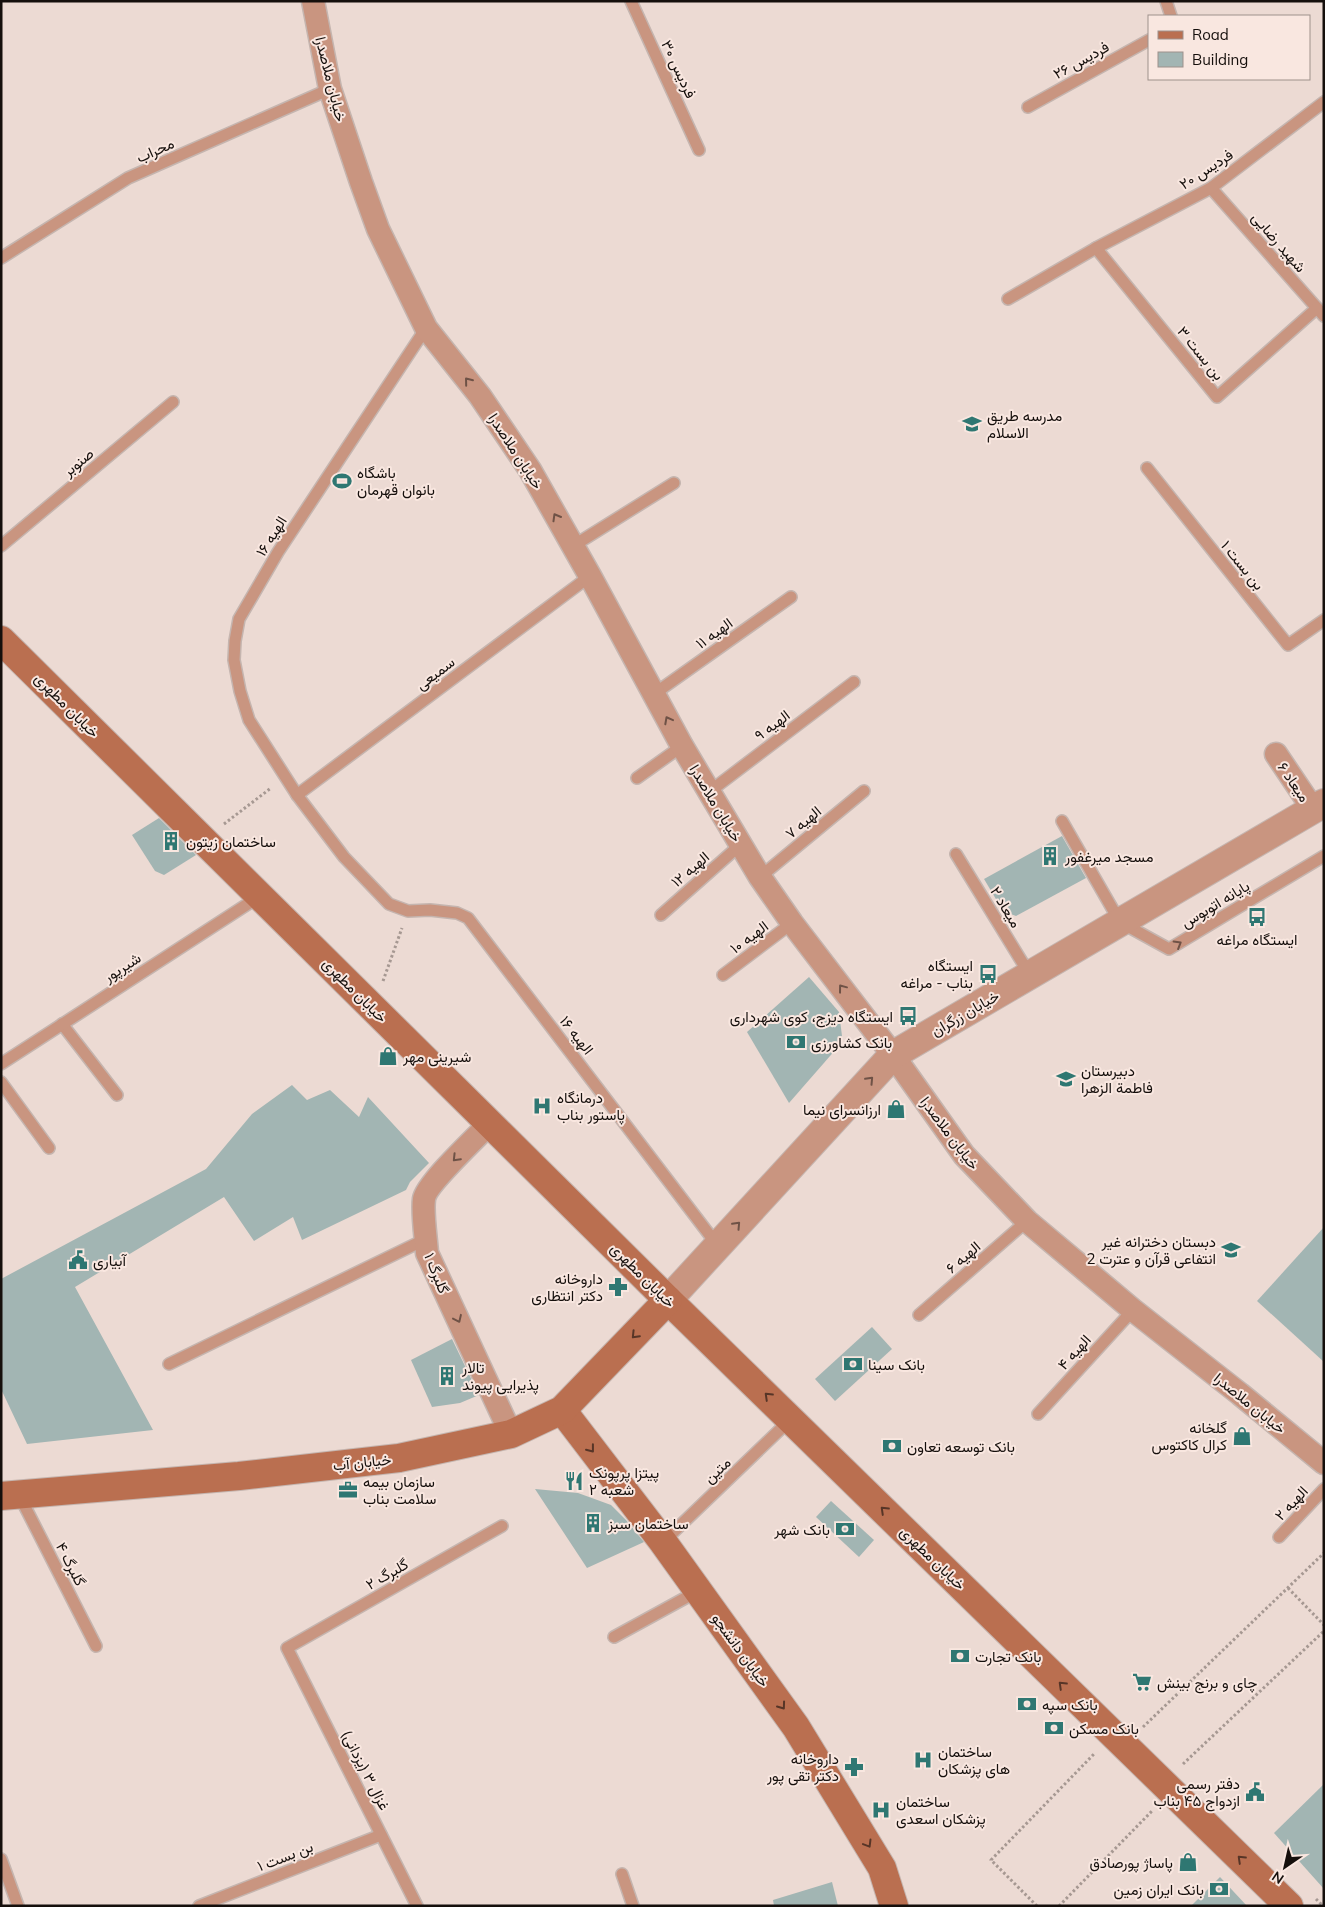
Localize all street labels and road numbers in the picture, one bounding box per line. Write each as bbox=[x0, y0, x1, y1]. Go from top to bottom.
street label: خیابان ملاصدرا bbox=[311, 35, 351, 123]
street label: فردیس ۳۰ bbox=[656, 37, 701, 102]
street label: فردیس ۲۶ bbox=[1050, 37, 1113, 84]
street label: محراب bbox=[133, 133, 177, 167]
street label: فردیس ۲۰ bbox=[1176, 145, 1237, 194]
street label: شهید رضایی bbox=[1247, 208, 1310, 277]
street label: بن بست ۳ bbox=[1173, 322, 1229, 384]
street label: خیابان ملاصدرا bbox=[484, 409, 548, 493]
street label: صنوبر bbox=[58, 444, 97, 481]
street label: الهیه ۱۶ bbox=[251, 512, 291, 560]
street label: بن بست ۱ bbox=[1216, 536, 1269, 594]
street label: الهیه ۱۱ bbox=[692, 613, 736, 653]
street label: سمیعی bbox=[412, 652, 459, 695]
street label: خیابان مطهری bbox=[30, 669, 103, 742]
street label: الهیه ۹ bbox=[750, 705, 794, 745]
street label: میعاد ۶ bbox=[1274, 758, 1314, 806]
street label: خیابان ملاصدرا bbox=[685, 761, 747, 845]
street label: الهیه ۷ bbox=[781, 801, 825, 843]
street label: الهیه ۱۲ bbox=[667, 847, 713, 891]
street label: پایانه اتوبوس bbox=[1177, 876, 1253, 933]
street label: میعاد ۲ bbox=[986, 883, 1026, 931]
street label: الهیه ۱۰ bbox=[726, 916, 772, 958]
street label: شیرپور bbox=[99, 948, 145, 987]
street label: خیابان مطهری bbox=[318, 954, 391, 1027]
street label: خیابان زرگران bbox=[928, 986, 1002, 1040]
street label: الهیه ۱۶ bbox=[556, 1012, 598, 1058]
street label: خیابان ملاصدرا bbox=[916, 1093, 984, 1173]
street label: الهیه ۶ bbox=[942, 1237, 984, 1277]
street label: خیابان مطهری bbox=[606, 1239, 679, 1312]
street label: گلبرگ ۱ bbox=[420, 1250, 454, 1297]
street label: الهیه ۴ bbox=[1053, 1330, 1095, 1374]
street label: خیابان ملاصدرا bbox=[1210, 1368, 1290, 1438]
street label: خیابان آب bbox=[332, 1449, 392, 1475]
street label: متین bbox=[699, 1453, 735, 1488]
street label: الهیه ۲ bbox=[1270, 1482, 1312, 1524]
street label: خیابان مطهری bbox=[896, 1522, 970, 1595]
street label: گلبرگ ۴ bbox=[52, 1539, 90, 1589]
street label: گلبرگ ۲ bbox=[362, 1554, 412, 1594]
street label: خیابان دانشجو bbox=[708, 1609, 774, 1691]
street label: غزال ۳ (یزدانی) bbox=[337, 1727, 394, 1814]
street label: بن بست ۱ bbox=[254, 1837, 316, 1876]

